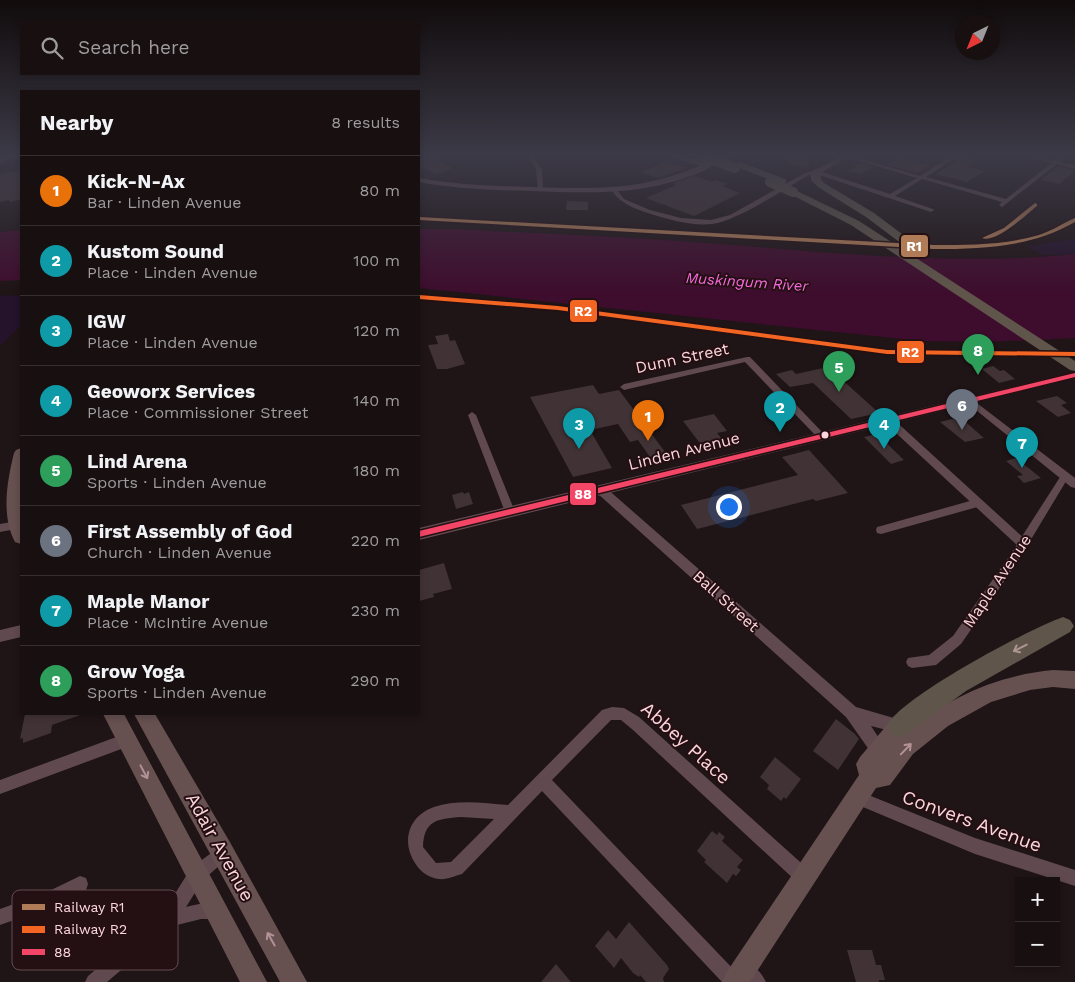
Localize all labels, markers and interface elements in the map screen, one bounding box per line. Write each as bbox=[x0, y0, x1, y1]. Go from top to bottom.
north arrow bbox=[955, 15, 1000, 60]
search box bbox=[20, 20, 420, 75]
icon: search bbox=[38, 34, 66, 62]
text: Search here bbox=[78, 36, 189, 59]
text: Nearby bbox=[40, 110, 113, 135]
text: 8 results bbox=[331, 113, 400, 132]
text: Kick-N-Ax bbox=[87, 170, 185, 193]
text: 1 bbox=[53, 181, 59, 200]
text: 80 m bbox=[359, 181, 400, 200]
text: Bar · Linden Avenue bbox=[87, 193, 242, 212]
line badge: R1 bbox=[900, 234, 929, 258]
text: R1 bbox=[906, 238, 922, 254]
text: Kustom Sound bbox=[87, 240, 224, 263]
text: 2 bbox=[51, 251, 61, 270]
text: 100 m bbox=[353, 251, 400, 270]
text: Place · Linden Avenue bbox=[87, 263, 258, 282]
water label: Muskingum River bbox=[685, 269, 810, 295]
line badge: R2 bbox=[569, 299, 598, 323]
text: R2 bbox=[574, 303, 592, 319]
text: IGW bbox=[87, 310, 126, 333]
text: 3 bbox=[51, 321, 61, 340]
text: 120 m bbox=[354, 321, 400, 340]
text: Place · Linden Avenue bbox=[87, 333, 258, 352]
pin: 8 bbox=[962, 334, 994, 375]
street label: Dunn Street bbox=[634, 339, 731, 377]
line badge: R2 bbox=[896, 340, 925, 364]
text: R2 bbox=[901, 344, 919, 360]
pin: 5 bbox=[823, 351, 855, 392]
text: Geoworx Services bbox=[87, 380, 255, 403]
pin: 6 bbox=[946, 389, 978, 430]
text: 4 bbox=[51, 391, 61, 410]
text: 140 m bbox=[353, 391, 400, 410]
pin: 2 bbox=[764, 391, 796, 432]
pin: 1 bbox=[632, 400, 664, 441]
text: Place · Commissioner Street bbox=[87, 403, 308, 422]
pin: 3 bbox=[563, 408, 595, 449]
pin: 4 bbox=[868, 408, 900, 449]
pin: 7 bbox=[1006, 427, 1038, 468]
street label: Linden Avenue bbox=[626, 428, 742, 474]
unlabelled marker bbox=[820, 430, 830, 440]
text: Lind Arena bbox=[87, 450, 187, 473]
text: 5 bbox=[51, 461, 61, 480]
text: 180 m bbox=[353, 461, 400, 480]
text: Sports · Linden Avenue bbox=[87, 473, 267, 492]
line badge: 88 bbox=[569, 482, 597, 506]
text: 88 bbox=[574, 486, 592, 502]
your location bbox=[716, 494, 742, 520]
text: First Assembly of God bbox=[87, 520, 292, 543]
text: 6 bbox=[51, 531, 61, 550]
text: 220 m bbox=[351, 531, 400, 550]
street label: Maple Avenue bbox=[959, 531, 1035, 631]
text: Church · Linden Avenue bbox=[87, 543, 272, 562]
street label: Ball Street bbox=[689, 566, 763, 636]
text: Maple Manor bbox=[87, 590, 209, 613]
text: 7 bbox=[51, 601, 61, 620]
text: 230 m bbox=[351, 601, 400, 620]
text: Place · McIntire Avenue bbox=[87, 613, 268, 632]
one-way arrow bbox=[1013, 644, 1028, 653]
text: Grow Yoga bbox=[87, 660, 185, 683]
text: 8 bbox=[51, 671, 61, 690]
text: 290 m bbox=[350, 671, 400, 690]
text: Sports · Linden Avenue bbox=[87, 683, 267, 702]
street label: Abbey Place bbox=[637, 697, 735, 789]
one-way arrow bbox=[900, 742, 912, 755]
one-way arrow bbox=[139, 765, 149, 780]
street label: Convers Avenue bbox=[899, 785, 1045, 857]
street label: Adair Avenue bbox=[181, 789, 259, 905]
map controls bbox=[1015, 877, 1060, 967]
button: + bbox=[1015, 877, 1060, 922]
legend bbox=[12, 890, 178, 970]
text: Railway R1 bbox=[54, 899, 125, 915]
text: Railway R2 bbox=[54, 921, 127, 937]
button: − bbox=[1015, 922, 1060, 967]
one-way arrow bbox=[266, 932, 276, 947]
text: 88 bbox=[54, 944, 71, 960]

